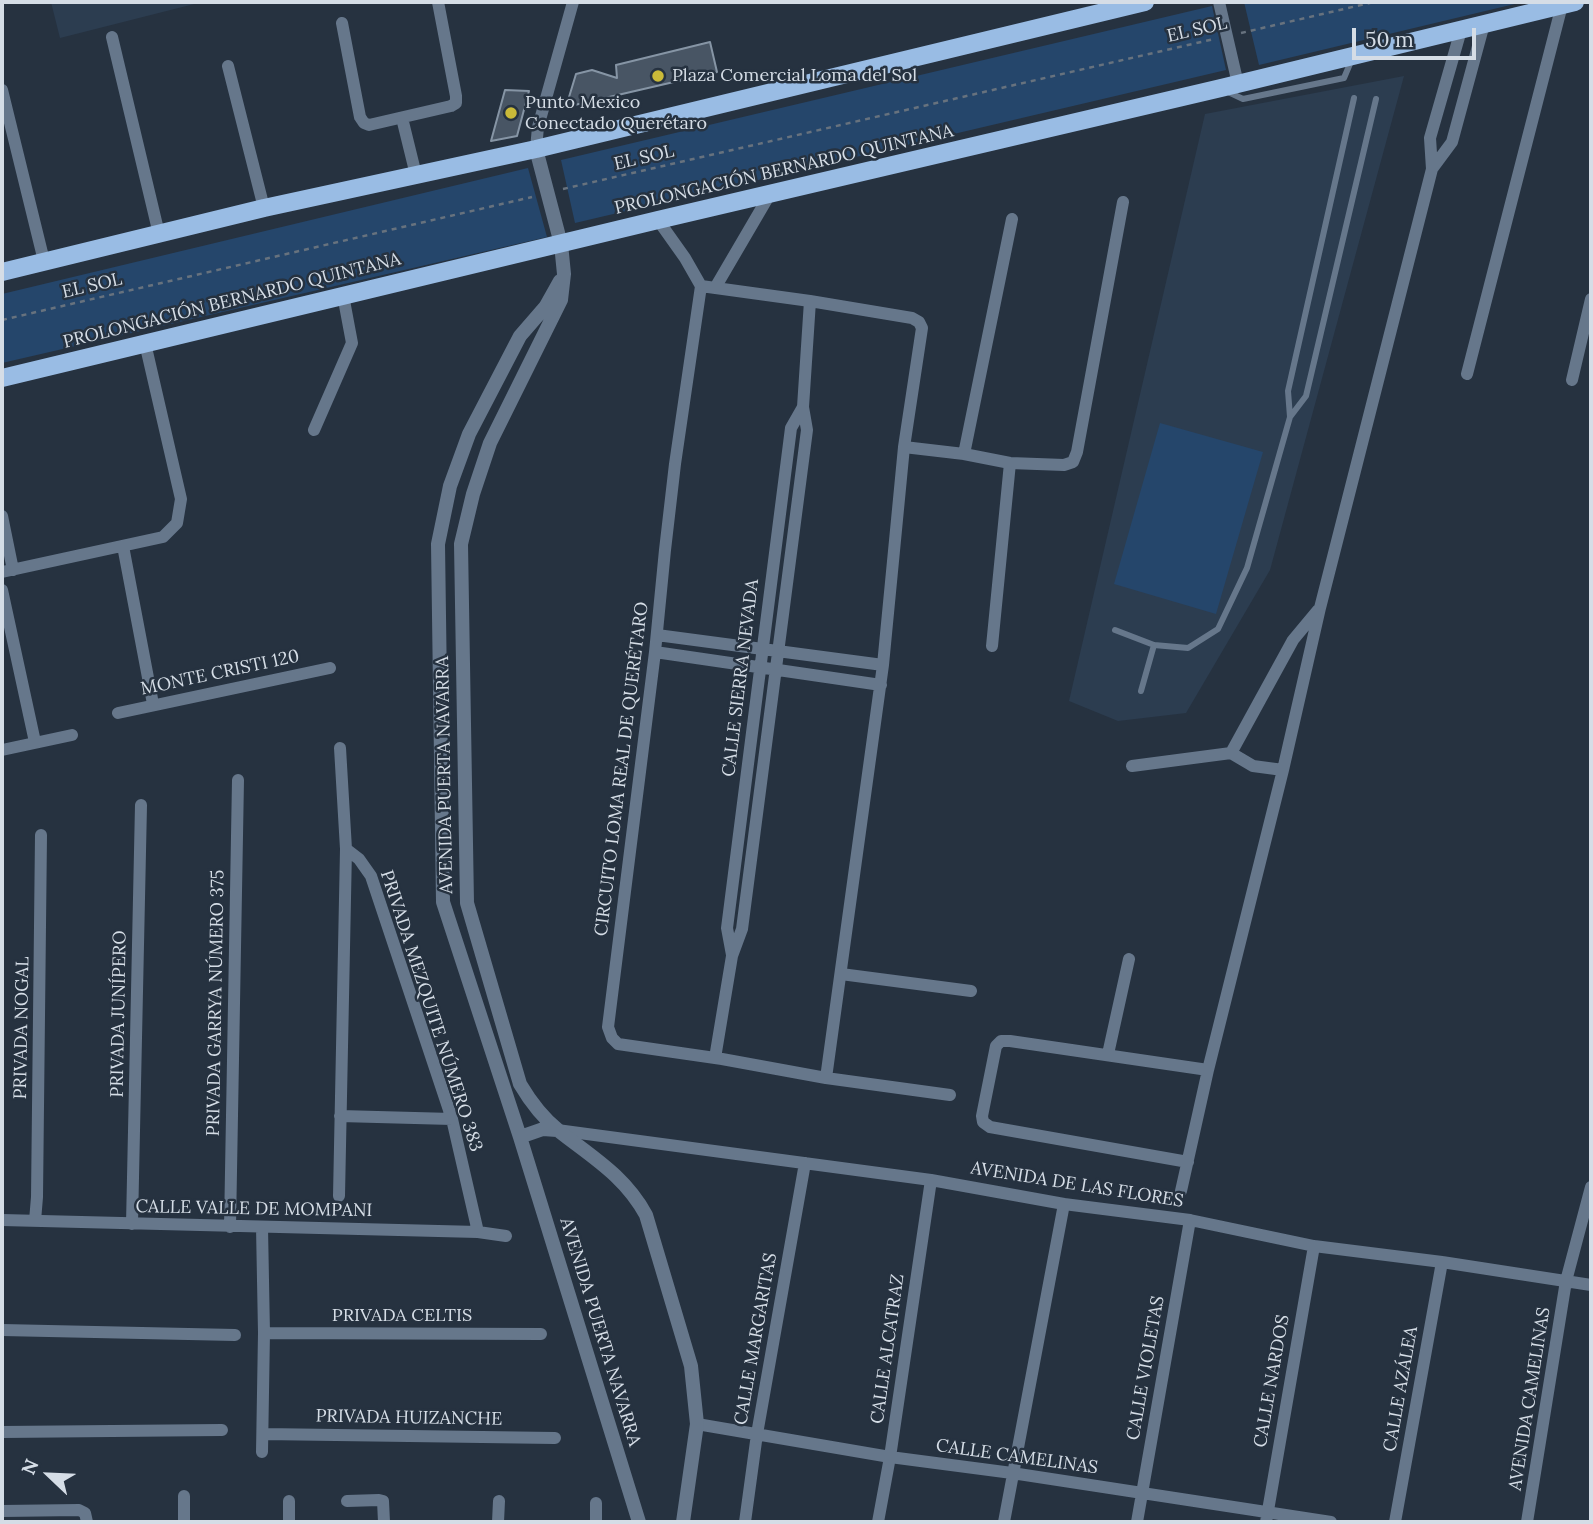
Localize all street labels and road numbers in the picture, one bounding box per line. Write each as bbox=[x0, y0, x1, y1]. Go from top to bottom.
street label: EL SOL bbox=[1165, 13, 1229, 47]
street label: PROLONGACIÓN BERNARDO QUINTANA bbox=[612, 120, 956, 220]
street label: EL SOL bbox=[612, 141, 676, 175]
street label: PROLONGACIÓN BERNARDO QUINTANA bbox=[61, 249, 403, 353]
street label: EL SOL bbox=[60, 269, 124, 303]
street label: CALLE SIERRA NEVADA bbox=[718, 578, 764, 778]
street label: CIRCUITO LOMA REAL DE QUERÉTARO bbox=[591, 601, 653, 937]
street label: MONTE CRISTI 120 bbox=[139, 646, 301, 700]
street label: AVENIDA PUERTA NAVARRA bbox=[432, 656, 458, 894]
street label: PRIVADA MEZQUITE NÚMERO 383 bbox=[375, 867, 487, 1155]
street label: PRIVADA GARRYA NÚMERO 375 bbox=[203, 869, 229, 1137]
street label: PRIVADA JUNÍPERO bbox=[107, 930, 131, 1098]
street label: PRIVADA NOGAL bbox=[10, 956, 34, 1100]
street label: AVENIDA DE LAS FLORES bbox=[969, 1158, 1185, 1212]
street label: CALLE VALLE DE MOMPANI bbox=[135, 1196, 373, 1222]
street label: AVENIDA PUERTA NAVARRA bbox=[555, 1215, 645, 1449]
street label: CALLE MARGARITAS bbox=[730, 1251, 782, 1427]
street label: CALLE ALCATRAZ bbox=[867, 1273, 909, 1425]
street label: CALLE VIOLETAS bbox=[1123, 1294, 1169, 1442]
street label: PRIVADA CELTIS bbox=[332, 1305, 472, 1327]
street label: AVENIDA CAMELINAS bbox=[1505, 1306, 1555, 1492]
street label: CALLE NARDOS bbox=[1250, 1313, 1294, 1449]
street label: CALLE AZÁLEA bbox=[1379, 1325, 1423, 1453]
street label: PRIVADA HUIZANCHE bbox=[315, 1406, 503, 1430]
street label: CALLE CAMELINAS bbox=[935, 1435, 1099, 1479]

